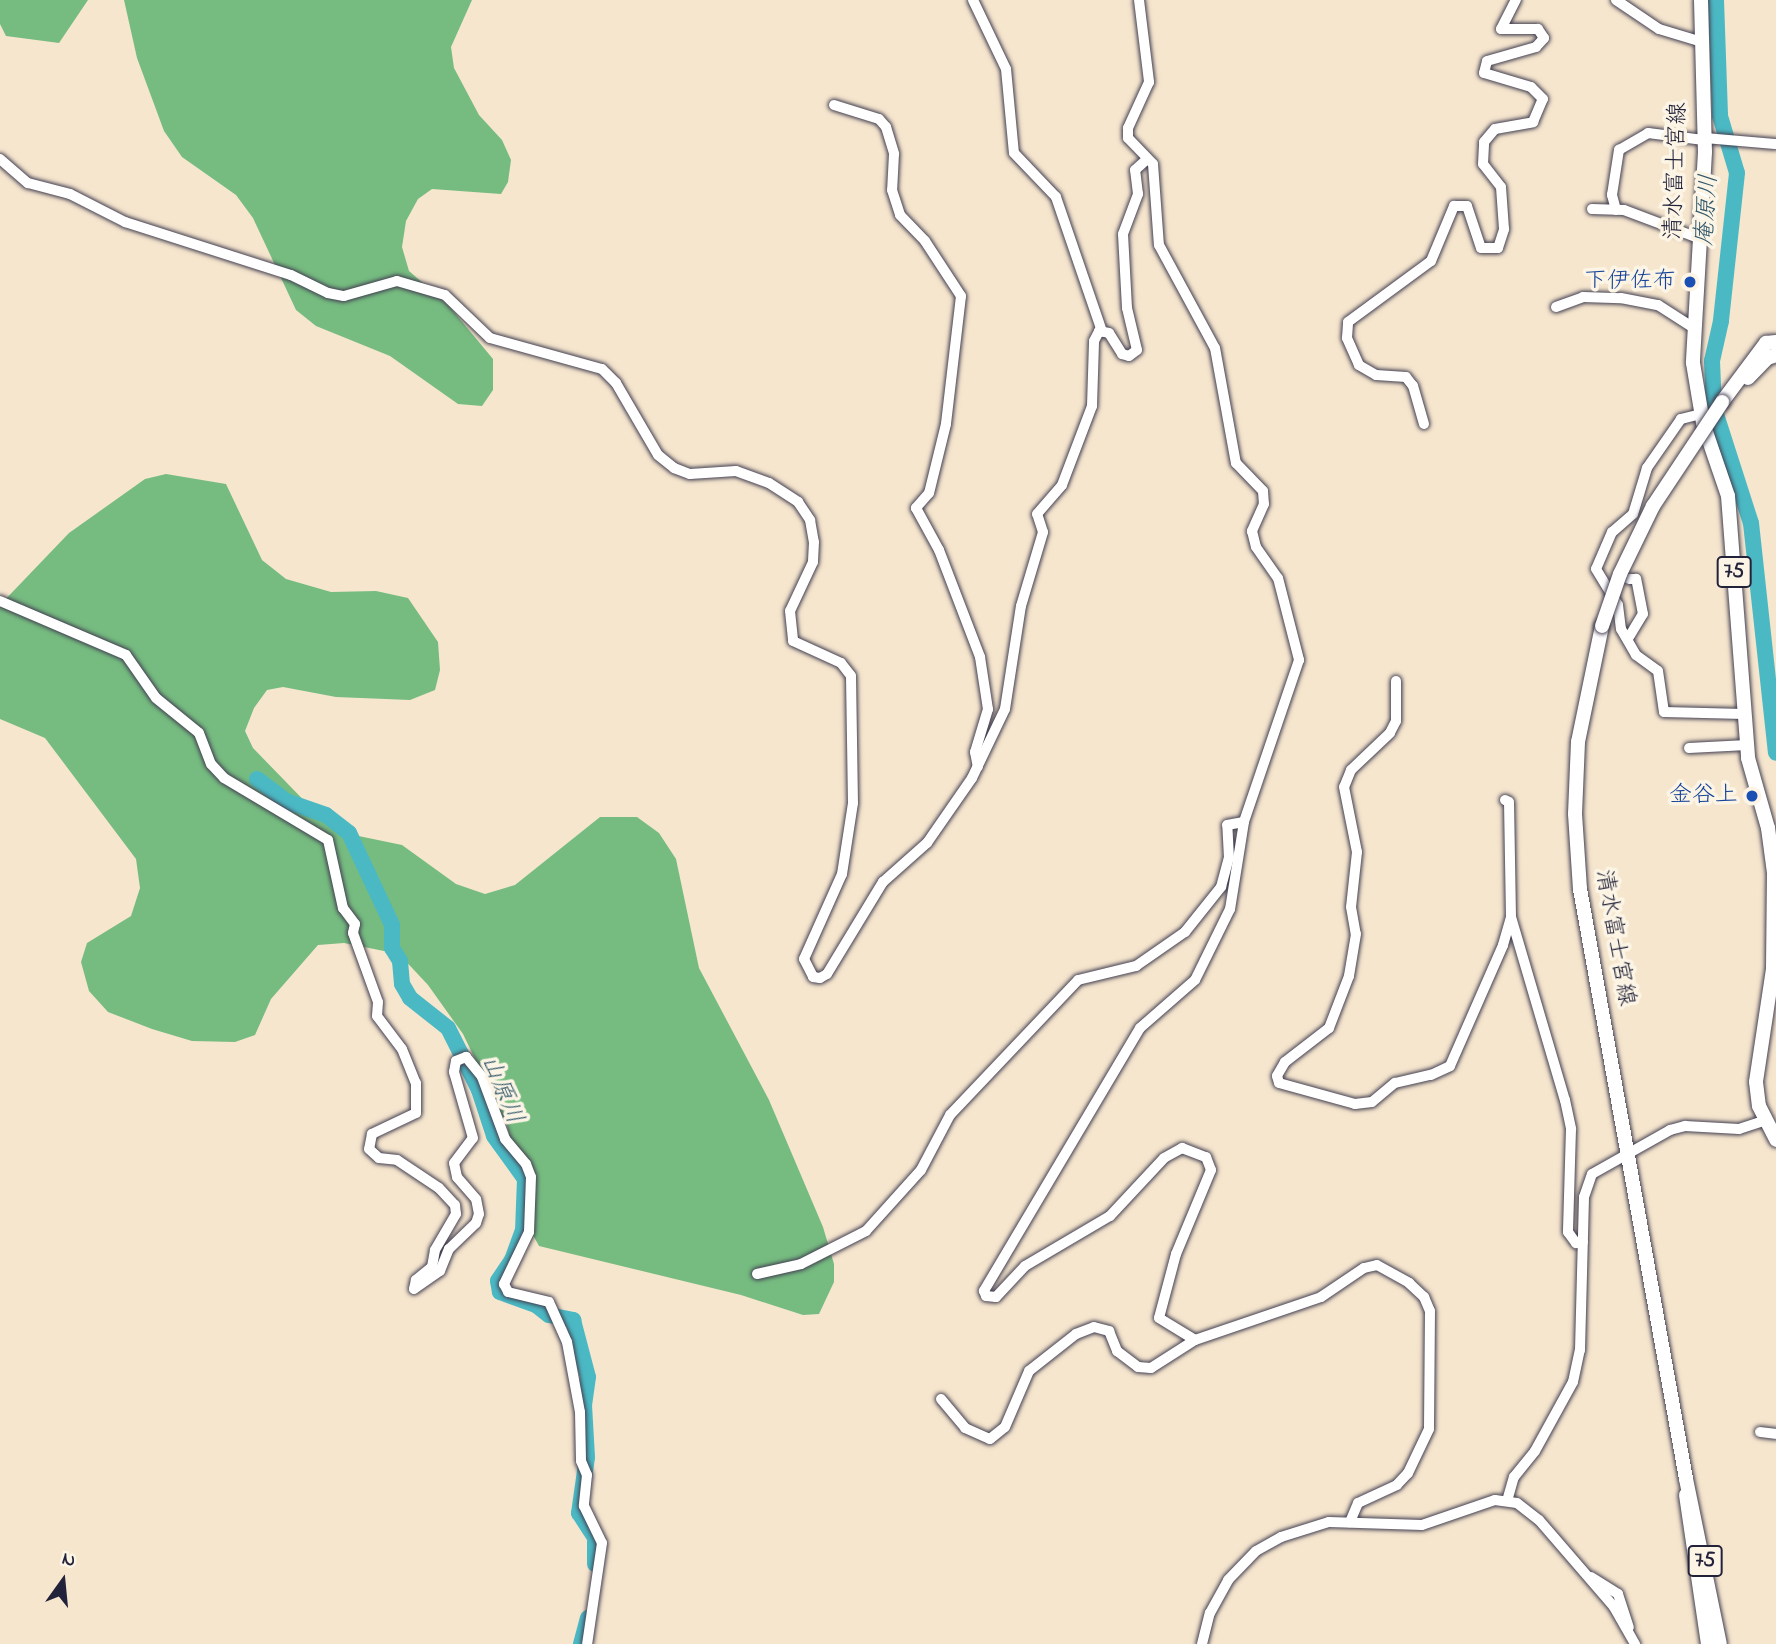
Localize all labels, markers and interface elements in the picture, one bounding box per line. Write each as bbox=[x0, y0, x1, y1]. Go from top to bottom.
street label: 清水富士宮線 bbox=[1661, 102, 1693, 240]
water label: 庵原川 bbox=[1691, 173, 1725, 247]
place label: 下伊佐布 bbox=[1584, 268, 1676, 296]
marker: 下伊佐布 bbox=[1682, 274, 1698, 290]
road number: 75 bbox=[1716, 554, 1752, 590]
place label: 金谷上 bbox=[1669, 782, 1738, 810]
marker: 金谷上 bbox=[1744, 788, 1760, 804]
street label: 清水富士宮線 bbox=[1588, 868, 1640, 1008]
water label: 山原川 bbox=[474, 1051, 528, 1129]
road number: 75 bbox=[1688, 1544, 1722, 1578]
north arrow bbox=[28, 1546, 98, 1616]
text: N bbox=[59, 1546, 78, 1575]

